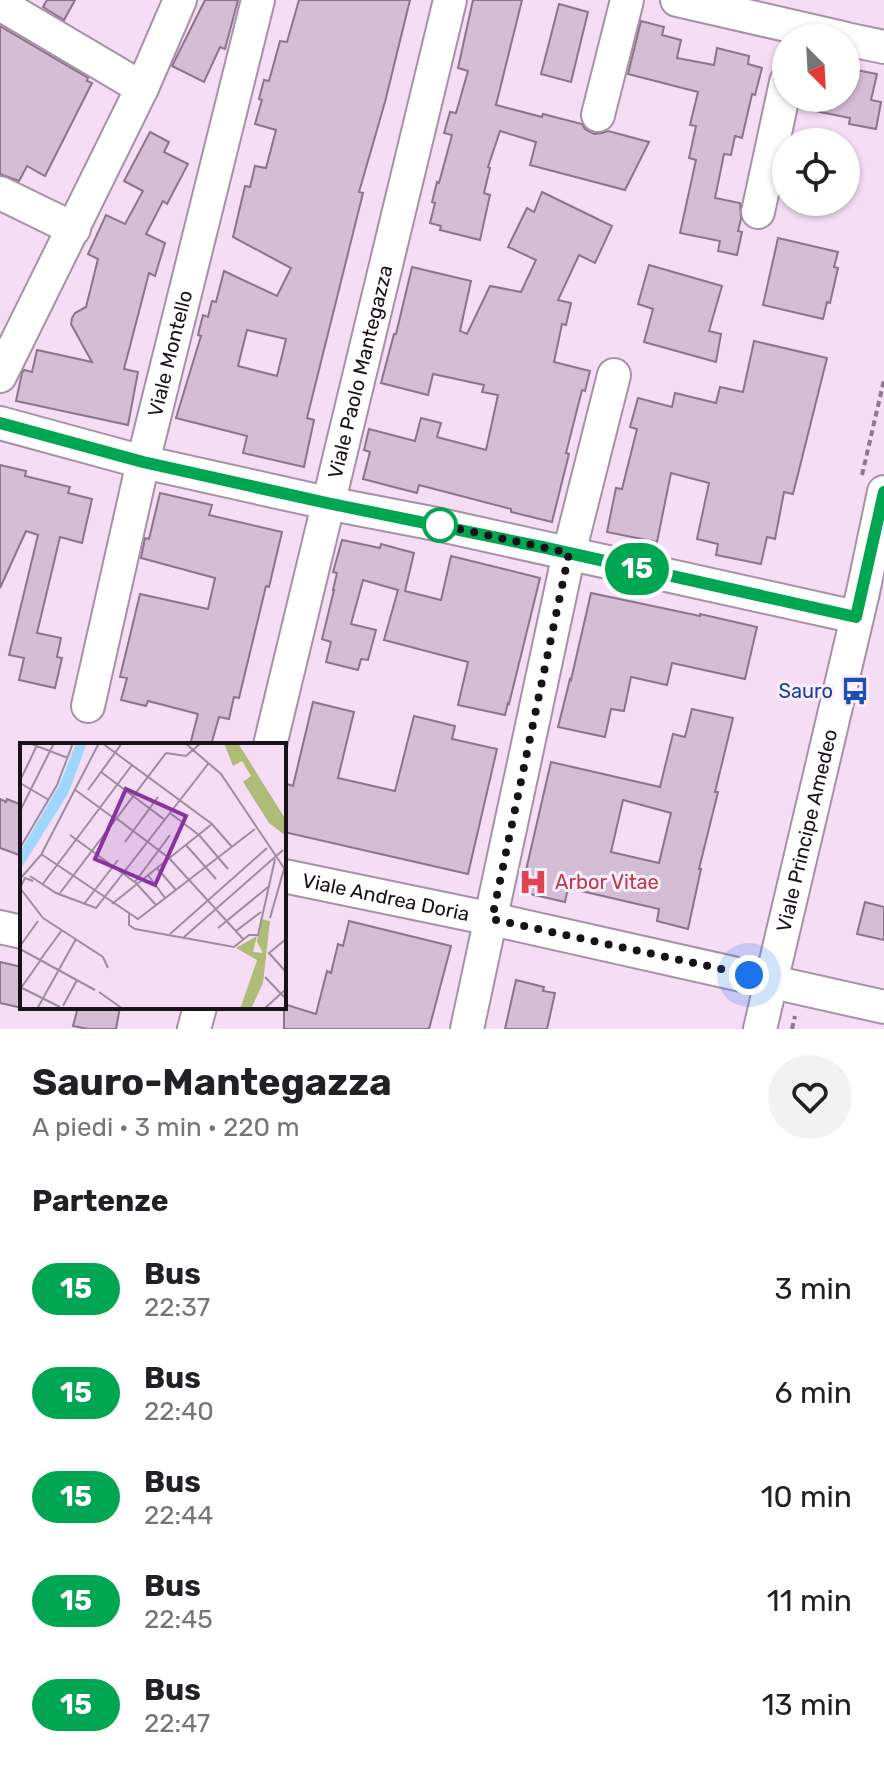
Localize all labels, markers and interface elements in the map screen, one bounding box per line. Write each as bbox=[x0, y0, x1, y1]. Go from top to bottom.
north arrow bbox=[772, 24, 860, 112]
map controls bbox=[772, 24, 860, 216]
button: locate bbox=[772, 128, 860, 216]
street label: Viale Paolo Mantegazza bbox=[323, 263, 398, 481]
street label: Viale Montello bbox=[143, 288, 197, 419]
unlabelled marker bbox=[423, 508, 457, 542]
line badge: 15 bbox=[601, 543, 673, 595]
text: 15 bbox=[621, 552, 653, 585]
bus stop icon: Sauro bbox=[840, 676, 870, 706]
place label: Sauro bbox=[779, 679, 833, 703]
street label: Viale Principe Amedeo bbox=[771, 727, 842, 934]
inset map bbox=[20, 743, 286, 1009]
hospital icon: Arbor Vitae bbox=[518, 867, 548, 897]
street label: Viale Andrea Doria bbox=[300, 868, 472, 926]
place label: Arbor Vitae bbox=[555, 870, 659, 894]
your location bbox=[729, 955, 769, 995]
button: heart bbox=[768, 1055, 852, 1139]
text: Sauro-Mantegazza bbox=[32, 1059, 392, 1105]
text: A piedi · 3 min · 220 m bbox=[32, 1112, 300, 1143]
text: Partenze bbox=[32, 1183, 169, 1219]
text: Bus bbox=[144, 1256, 201, 1292]
text: 3 min bbox=[775, 1271, 852, 1307]
text: 15 bbox=[60, 1272, 92, 1305]
text: 22:37 bbox=[144, 1292, 210, 1323]
text: Bus bbox=[144, 1360, 201, 1396]
text: 6 min bbox=[774, 1375, 852, 1411]
text: 15 bbox=[60, 1376, 92, 1409]
text: 22:40 bbox=[144, 1396, 214, 1427]
text: Bus bbox=[144, 1464, 201, 1500]
text: 10 min bbox=[761, 1479, 852, 1515]
text: 15 bbox=[60, 1480, 92, 1513]
text: 22:44 bbox=[144, 1500, 213, 1531]
text: Bus bbox=[144, 1568, 201, 1604]
text: 11 min bbox=[767, 1583, 852, 1619]
text: 15 bbox=[60, 1584, 92, 1617]
text: 22:45 bbox=[144, 1604, 213, 1635]
text: Bus bbox=[144, 1672, 201, 1708]
text: 13 min bbox=[762, 1687, 852, 1723]
text: 15 bbox=[60, 1688, 92, 1721]
text: 22:47 bbox=[144, 1708, 210, 1739]

